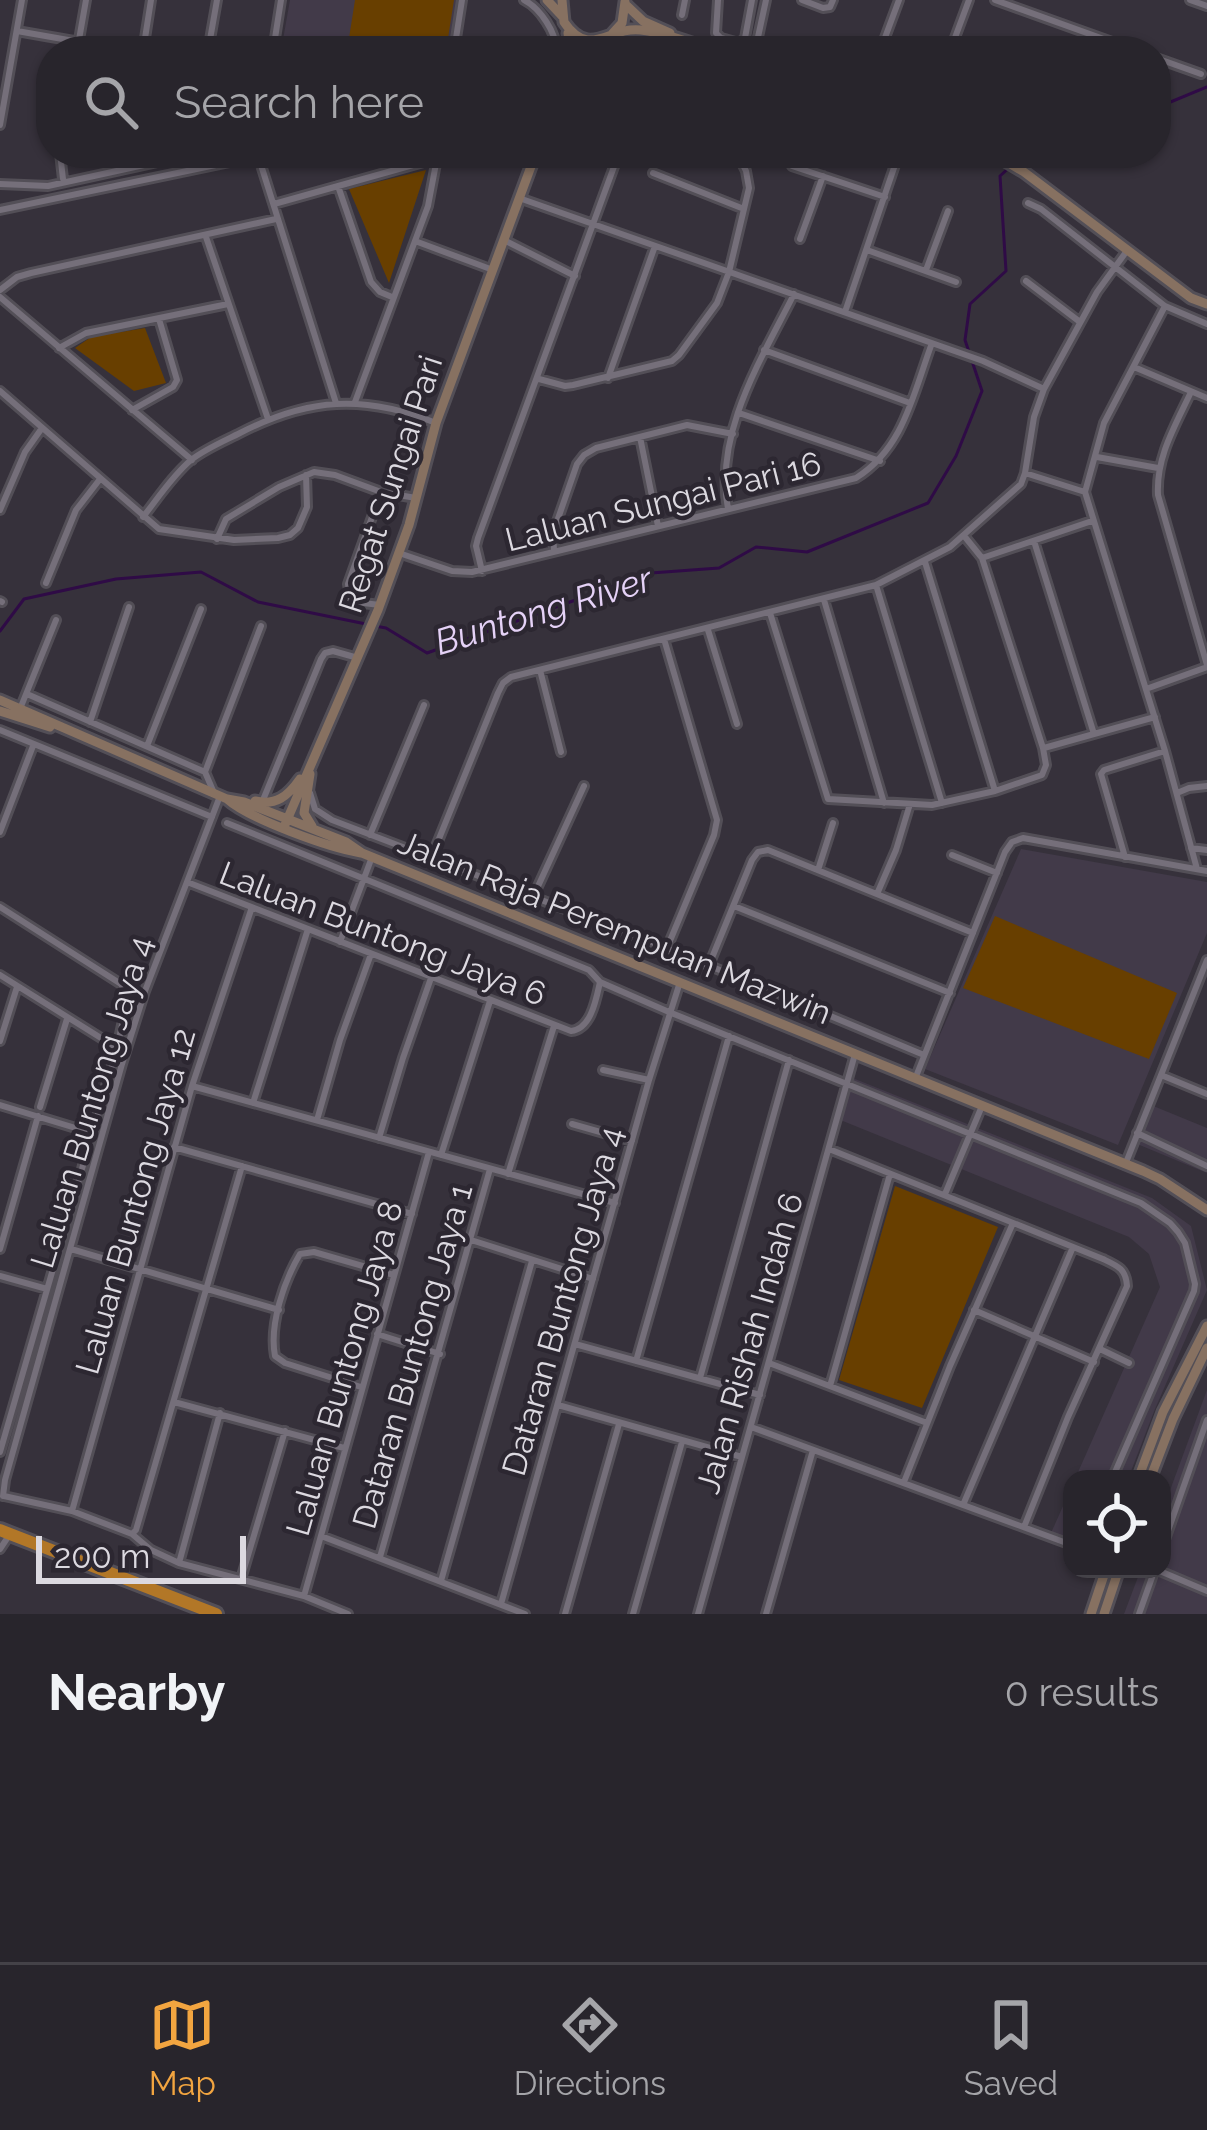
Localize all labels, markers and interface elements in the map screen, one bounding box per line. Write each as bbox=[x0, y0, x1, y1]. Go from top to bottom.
search box bbox=[36, 36, 1171, 168]
icon: search bbox=[78, 69, 144, 135]
text: Search here bbox=[174, 76, 424, 129]
street label: Regat Sungai Pari bbox=[331, 351, 450, 618]
street label: Laluan Sungai Pari 16 bbox=[501, 443, 825, 560]
water label: Buntong River bbox=[429, 557, 658, 663]
street label: Jalan Raja Perempuan Mazwin bbox=[393, 823, 837, 1032]
street label: Laluan Buntong Jaya 6 bbox=[214, 853, 552, 1014]
street label: Laluan Buntong Jaya 4 bbox=[22, 932, 160, 1273]
street label: Laluan Buntong Jaya 12 bbox=[67, 1024, 204, 1379]
street label: Dataran Buntong Jaya 4 bbox=[494, 1122, 631, 1480]
street label: Dataran Buntong Jaya 1 bbox=[345, 1179, 480, 1533]
street label: Jalan Rishah Indah 6 bbox=[688, 1188, 811, 1498]
street label: Laluan Buntong Jaya 8 bbox=[278, 1196, 411, 1540]
map controls bbox=[1063, 1470, 1171, 1578]
button: locate bbox=[1063, 1470, 1171, 1578]
scale bar bbox=[36, 1530, 246, 1583]
text: 200 m bbox=[54, 1537, 150, 1576]
text: Nearby bbox=[48, 1662, 225, 1722]
text: 0 results bbox=[1005, 1669, 1159, 1715]
tab: Map bbox=[149, 1992, 216, 2103]
tab: Directions bbox=[514, 1992, 666, 2103]
tab: Saved bbox=[964, 1992, 1058, 2103]

